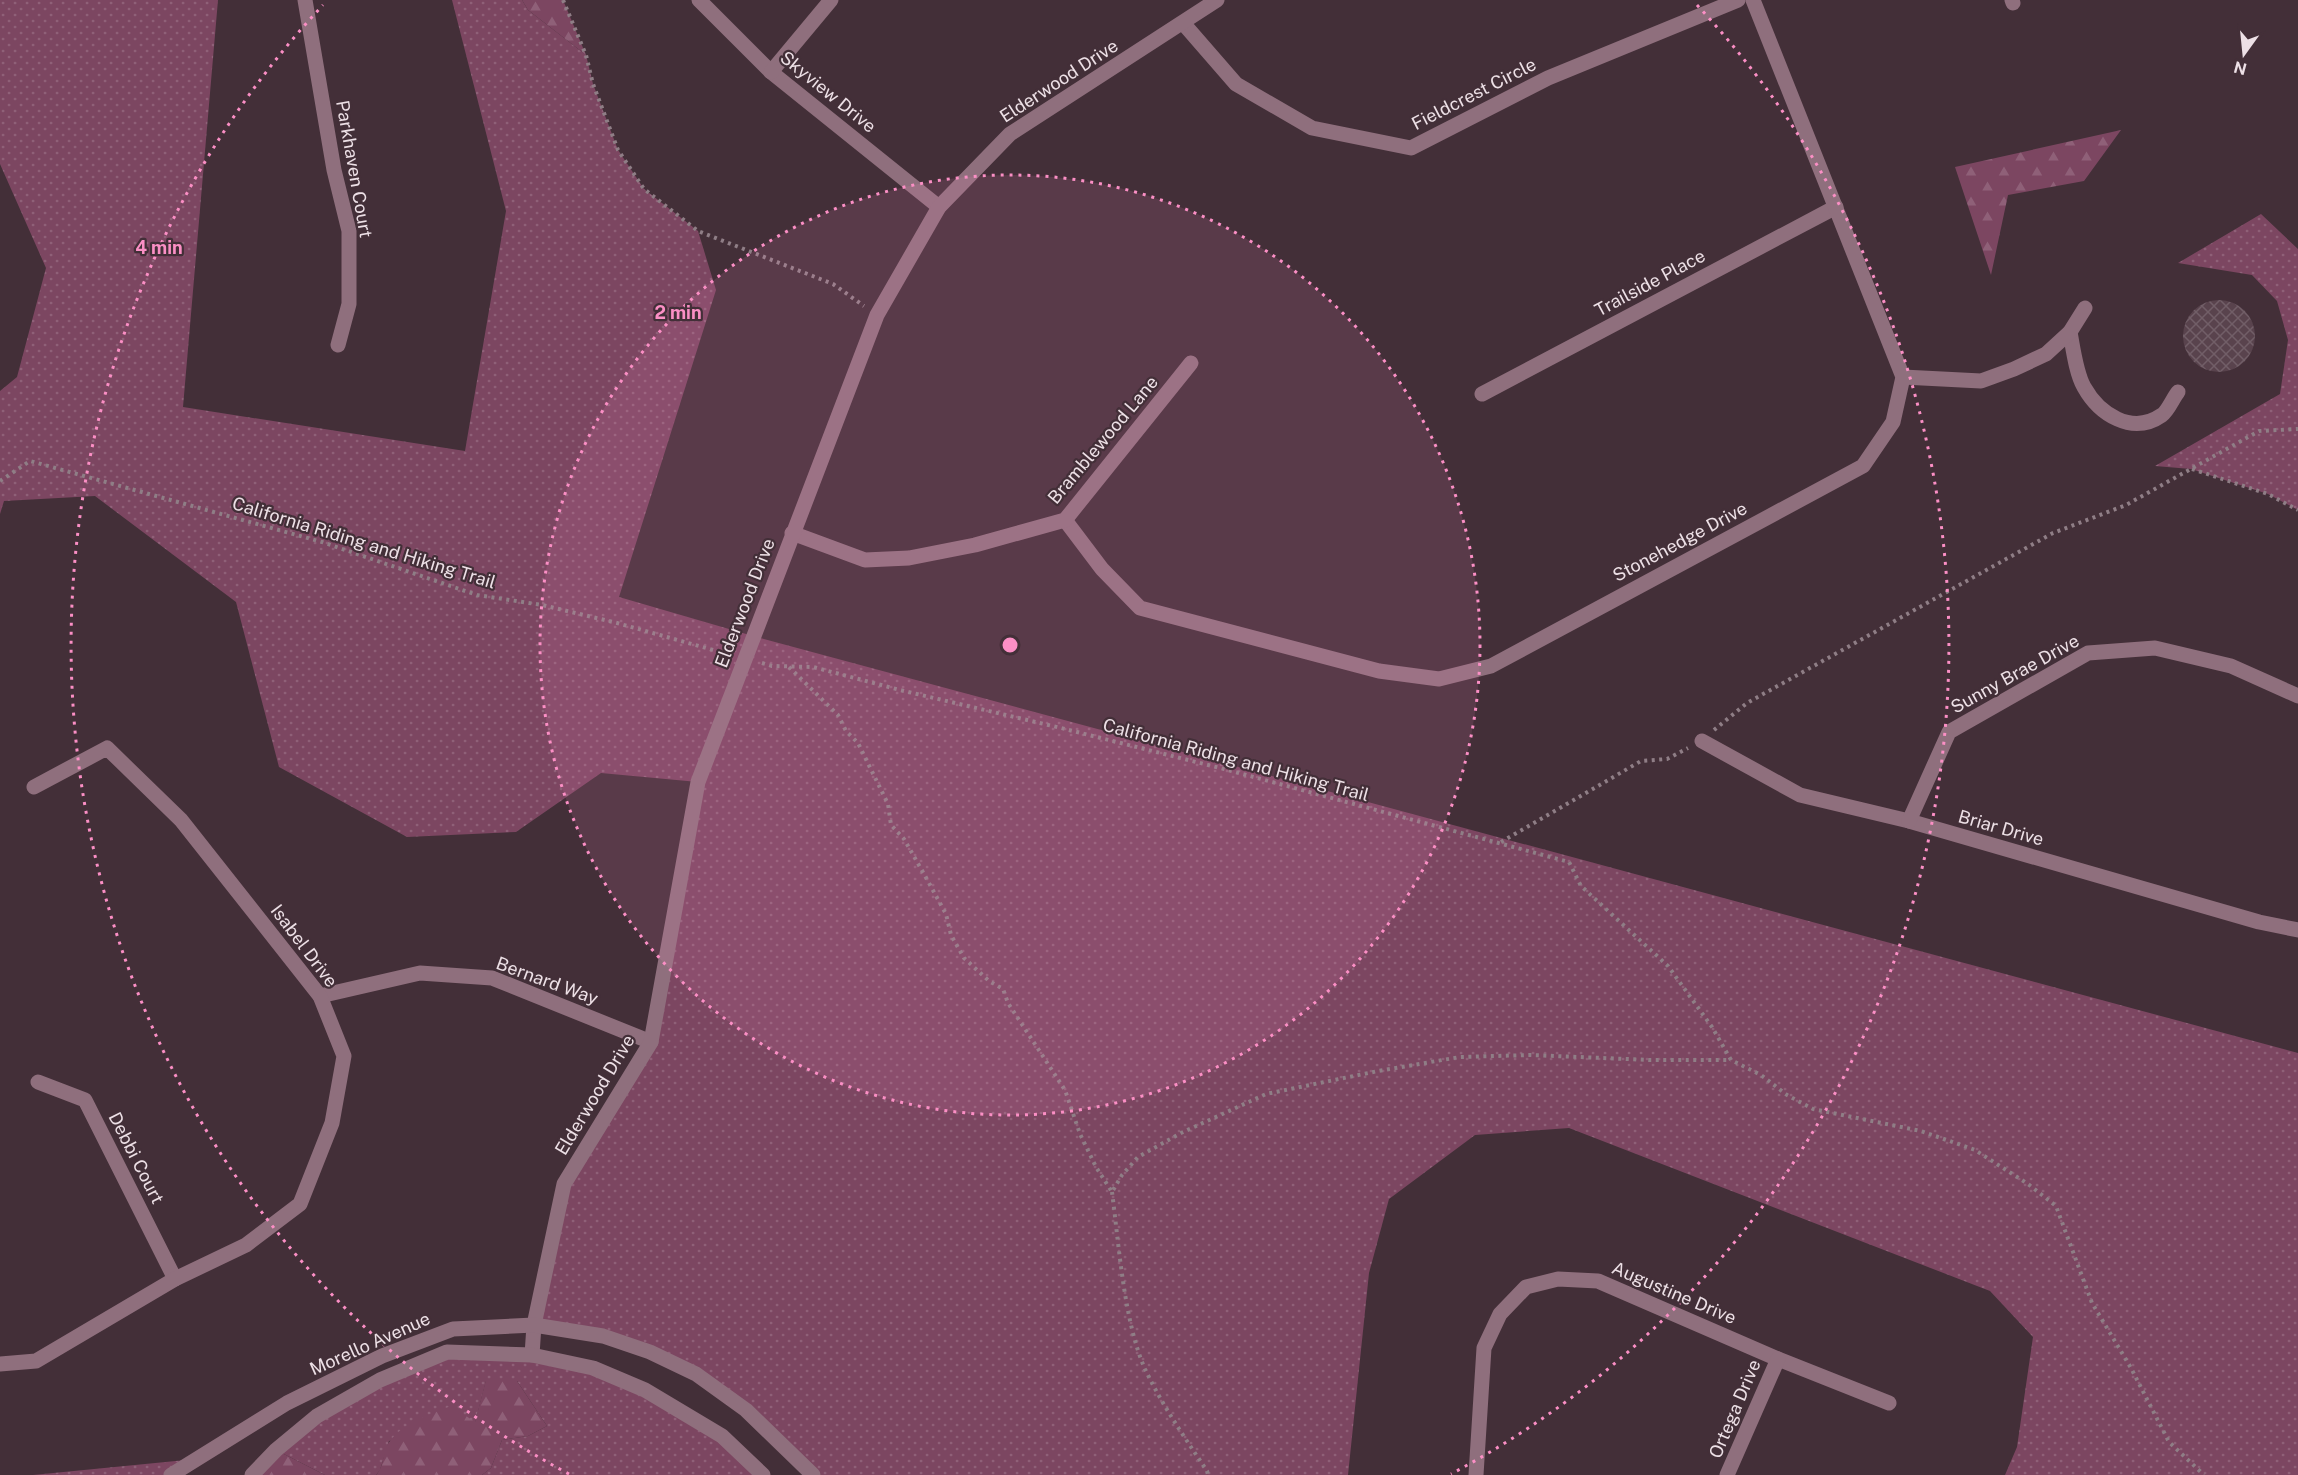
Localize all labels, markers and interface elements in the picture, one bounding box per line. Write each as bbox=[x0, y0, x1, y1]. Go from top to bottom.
north arrow bbox=[2214, 24, 2274, 84]
street label: Elderwood Drive bbox=[996, 35, 1122, 127]
street label: Skyview Drive bbox=[776, 47, 880, 137]
street label: Fieldcrest Circle bbox=[1408, 53, 1539, 134]
text: N bbox=[2232, 57, 2249, 79]
street label: Parkhaven Court bbox=[332, 99, 377, 239]
text: 4 min bbox=[135, 237, 183, 258]
street label: Trailside Place bbox=[1591, 245, 1709, 320]
text: 2 min bbox=[654, 302, 702, 323]
street label: Bramblewood Lane bbox=[1043, 372, 1162, 508]
street label: California Riding and Hiking Trail bbox=[230, 492, 499, 593]
street label: Stonehedge Drive bbox=[1609, 497, 1750, 586]
street label: Elderwood Drive bbox=[710, 535, 779, 670]
street label: Sunny Brae Drive bbox=[1947, 630, 2083, 717]
centre of rings bbox=[1000, 635, 1020, 655]
street label: California Riding and Hiking Trail bbox=[1101, 714, 1371, 805]
street label: Briar Drive bbox=[1956, 805, 2046, 850]
street label: Isabel Drive bbox=[267, 900, 342, 991]
street label: Bernard Way bbox=[493, 952, 601, 1009]
street label: Elderwood Drive bbox=[550, 1031, 639, 1159]
street label: Debbi Court bbox=[104, 1109, 168, 1207]
street label: Augustine Drive bbox=[1609, 1257, 1739, 1328]
street label: Morello Avenue bbox=[306, 1308, 433, 1379]
street label: Ortega Drive bbox=[1704, 1356, 1765, 1461]

